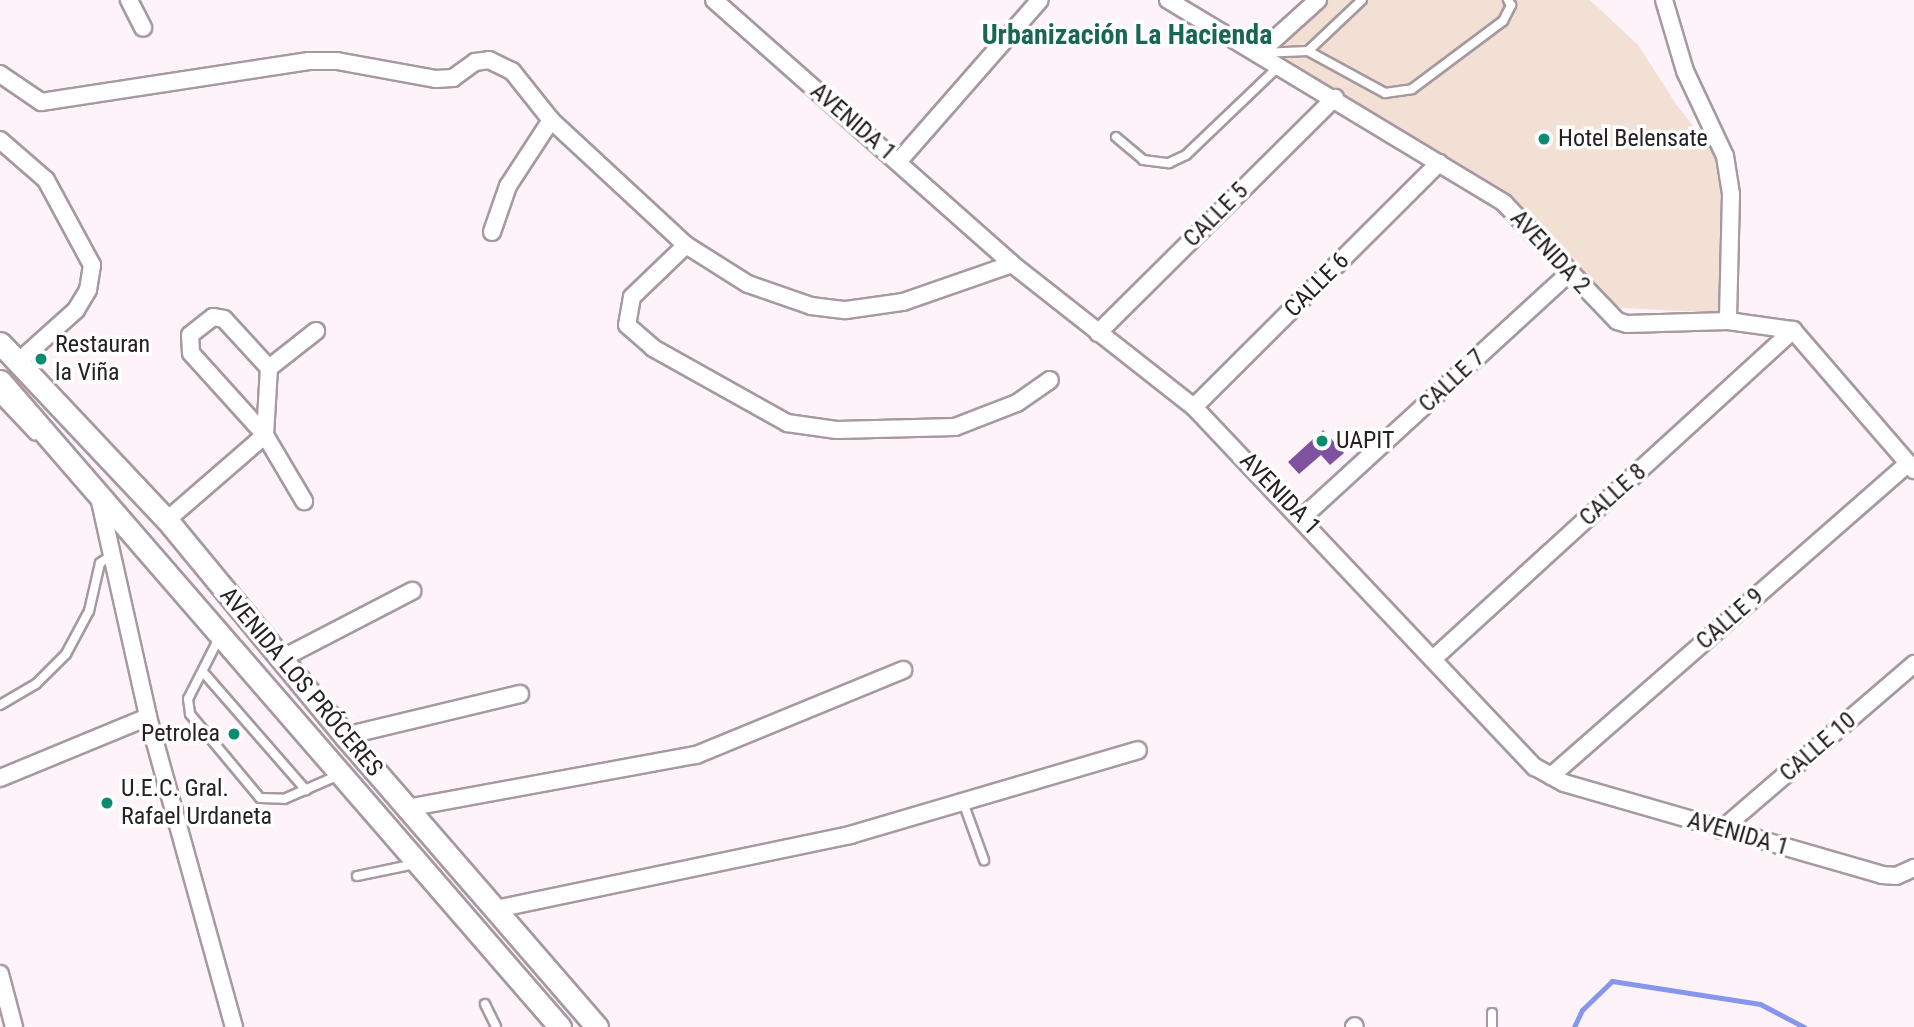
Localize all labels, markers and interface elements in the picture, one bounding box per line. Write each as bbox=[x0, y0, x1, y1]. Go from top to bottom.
district label: Urbanización La Hacienda bbox=[982, 18, 1272, 52]
street label: AVENIDA 1 bbox=[804, 77, 902, 167]
place label: Hotel Belensate bbox=[1558, 125, 1708, 153]
marker: Hotel Belensate bbox=[1536, 131, 1552, 147]
street label: CALLE 5 bbox=[1178, 177, 1254, 253]
street label: AVENIDA 2 bbox=[1504, 204, 1596, 300]
street label: CALLE 6 bbox=[1279, 247, 1355, 323]
place label: Restauran la Viña bbox=[55, 331, 150, 387]
street label: CALLE 7 bbox=[1413, 343, 1491, 419]
marker: Restauran la Viña bbox=[33, 351, 49, 367]
place label: UAPIT bbox=[1336, 427, 1395, 455]
marker: UAPIT bbox=[1314, 433, 1330, 449]
street label: AVENIDA 1 bbox=[1234, 447, 1326, 541]
street label: CALLE 8 bbox=[1574, 458, 1652, 532]
street label: AVENIDA LOS PRÓCERES bbox=[213, 582, 389, 782]
street label: CALLE 9 bbox=[1691, 582, 1769, 656]
street label: CALLE 10 bbox=[1774, 706, 1862, 788]
place label: Petrolea bbox=[141, 720, 220, 748]
marker: Petrolea bbox=[226, 726, 242, 742]
place label: U.E.C. Gral. Rafael Urdaneta bbox=[121, 775, 272, 831]
marker: U.E.C. Gral. Rafael Urdaneta bbox=[99, 795, 115, 811]
street label: AVENIDA 1 bbox=[1684, 806, 1792, 862]

